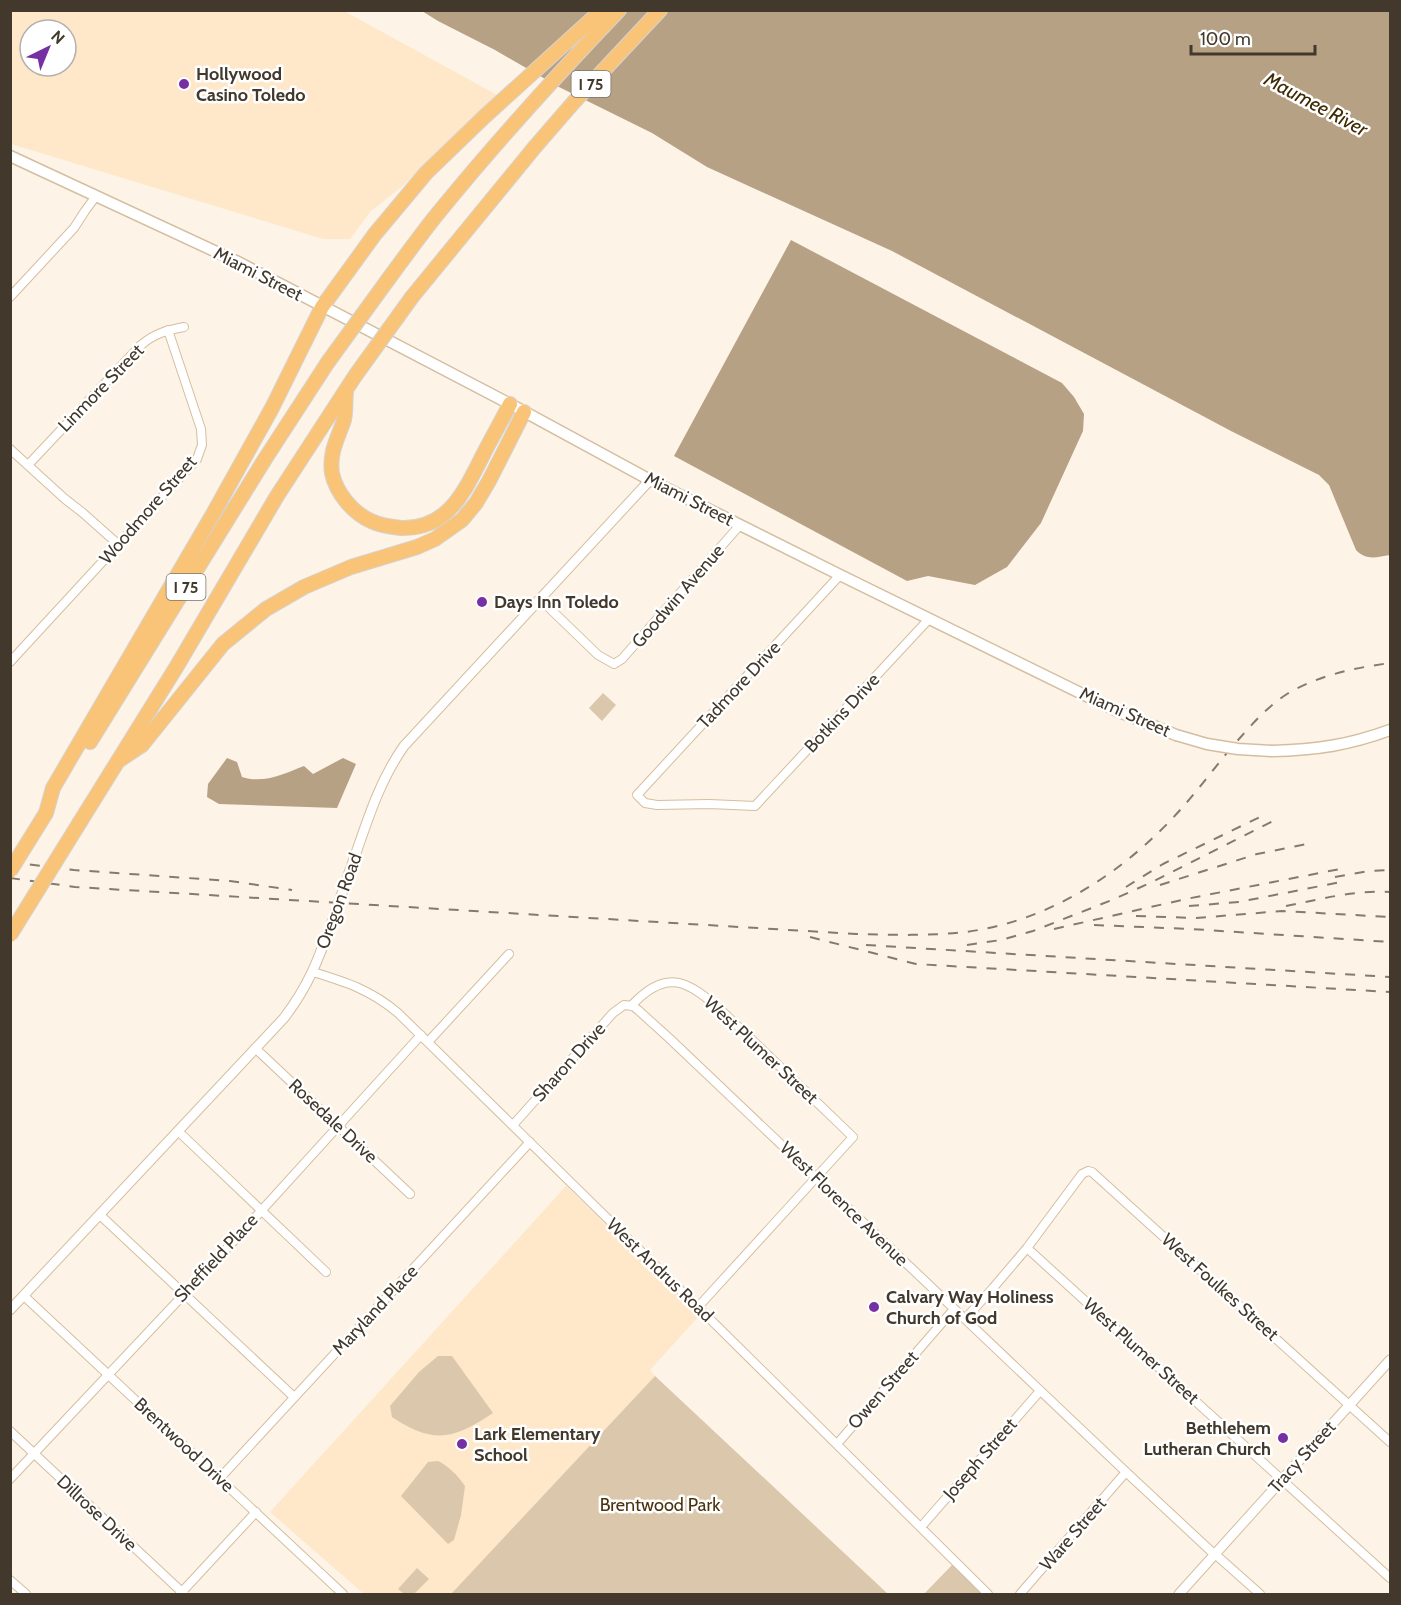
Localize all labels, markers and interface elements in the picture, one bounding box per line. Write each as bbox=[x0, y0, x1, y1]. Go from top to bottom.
north arrow bbox=[18, 18, 78, 78]
scale bar bbox=[1191, 18, 1316, 56]
text: N bbox=[47, 27, 69, 48]
text: 100 m bbox=[1200, 28, 1251, 50]
place label: Hollywood Casino Toledo bbox=[196, 63, 305, 106]
water label: Maumee River bbox=[1259, 66, 1372, 142]
road number: I 75 bbox=[572, 71, 610, 97]
marker: Hollywood Casino Toledo bbox=[177, 77, 191, 91]
street label: Miami Street bbox=[210, 242, 306, 306]
street label: Linmore Street bbox=[54, 340, 148, 436]
street label: Woodmore Street bbox=[95, 451, 201, 569]
street label: Miami Street bbox=[641, 467, 737, 531]
street label: Goodwin Avenue bbox=[627, 540, 729, 652]
road number: I 75 bbox=[166, 574, 206, 600]
place label: Days Inn Toledo bbox=[494, 591, 619, 613]
marker: Days Inn Toledo bbox=[475, 595, 489, 609]
street label: Tadmore Drive bbox=[693, 637, 785, 733]
street label: Botkins Drive bbox=[800, 669, 884, 757]
street label: Miami Street bbox=[1076, 682, 1174, 742]
street label: Oregon Road bbox=[311, 850, 367, 952]
street label: West Plumer Street bbox=[699, 991, 823, 1109]
street label: Sharon Drive bbox=[528, 1018, 610, 1106]
street label: Rosedale Drive bbox=[284, 1074, 382, 1168]
street label: West Florence Avenue bbox=[775, 1137, 913, 1271]
street label: Sheffield Place bbox=[169, 1209, 263, 1307]
street label: West Andrus Road bbox=[602, 1213, 718, 1327]
street label: West Foulkes Street bbox=[1157, 1229, 1283, 1345]
street label: Maryland Place bbox=[328, 1260, 422, 1360]
place label: Calvary Way Holiness Church of God bbox=[886, 1286, 1054, 1329]
street label: West Plumer Street bbox=[1079, 1293, 1203, 1409]
marker: Calvary Way Holiness Church of God bbox=[867, 1300, 881, 1314]
street label: Owen Street bbox=[843, 1346, 923, 1434]
street label: Brentwood Drive bbox=[130, 1393, 238, 1497]
street label: Joseph Street bbox=[938, 1414, 1021, 1505]
street label: Tracy Street bbox=[1264, 1416, 1340, 1498]
place label: Bethlehem Lutheran Church bbox=[1143, 1417, 1271, 1460]
place label: Lark Elementary School bbox=[474, 1423, 601, 1466]
marker: Bethlehem Lutheran Church bbox=[1276, 1431, 1290, 1445]
marker: Lark Elementary School bbox=[455, 1437, 469, 1451]
street label: Dillrose Drive bbox=[52, 1470, 142, 1556]
street label: Ware Street bbox=[1035, 1493, 1111, 1575]
park label: Brentwood Park bbox=[600, 1494, 721, 1516]

